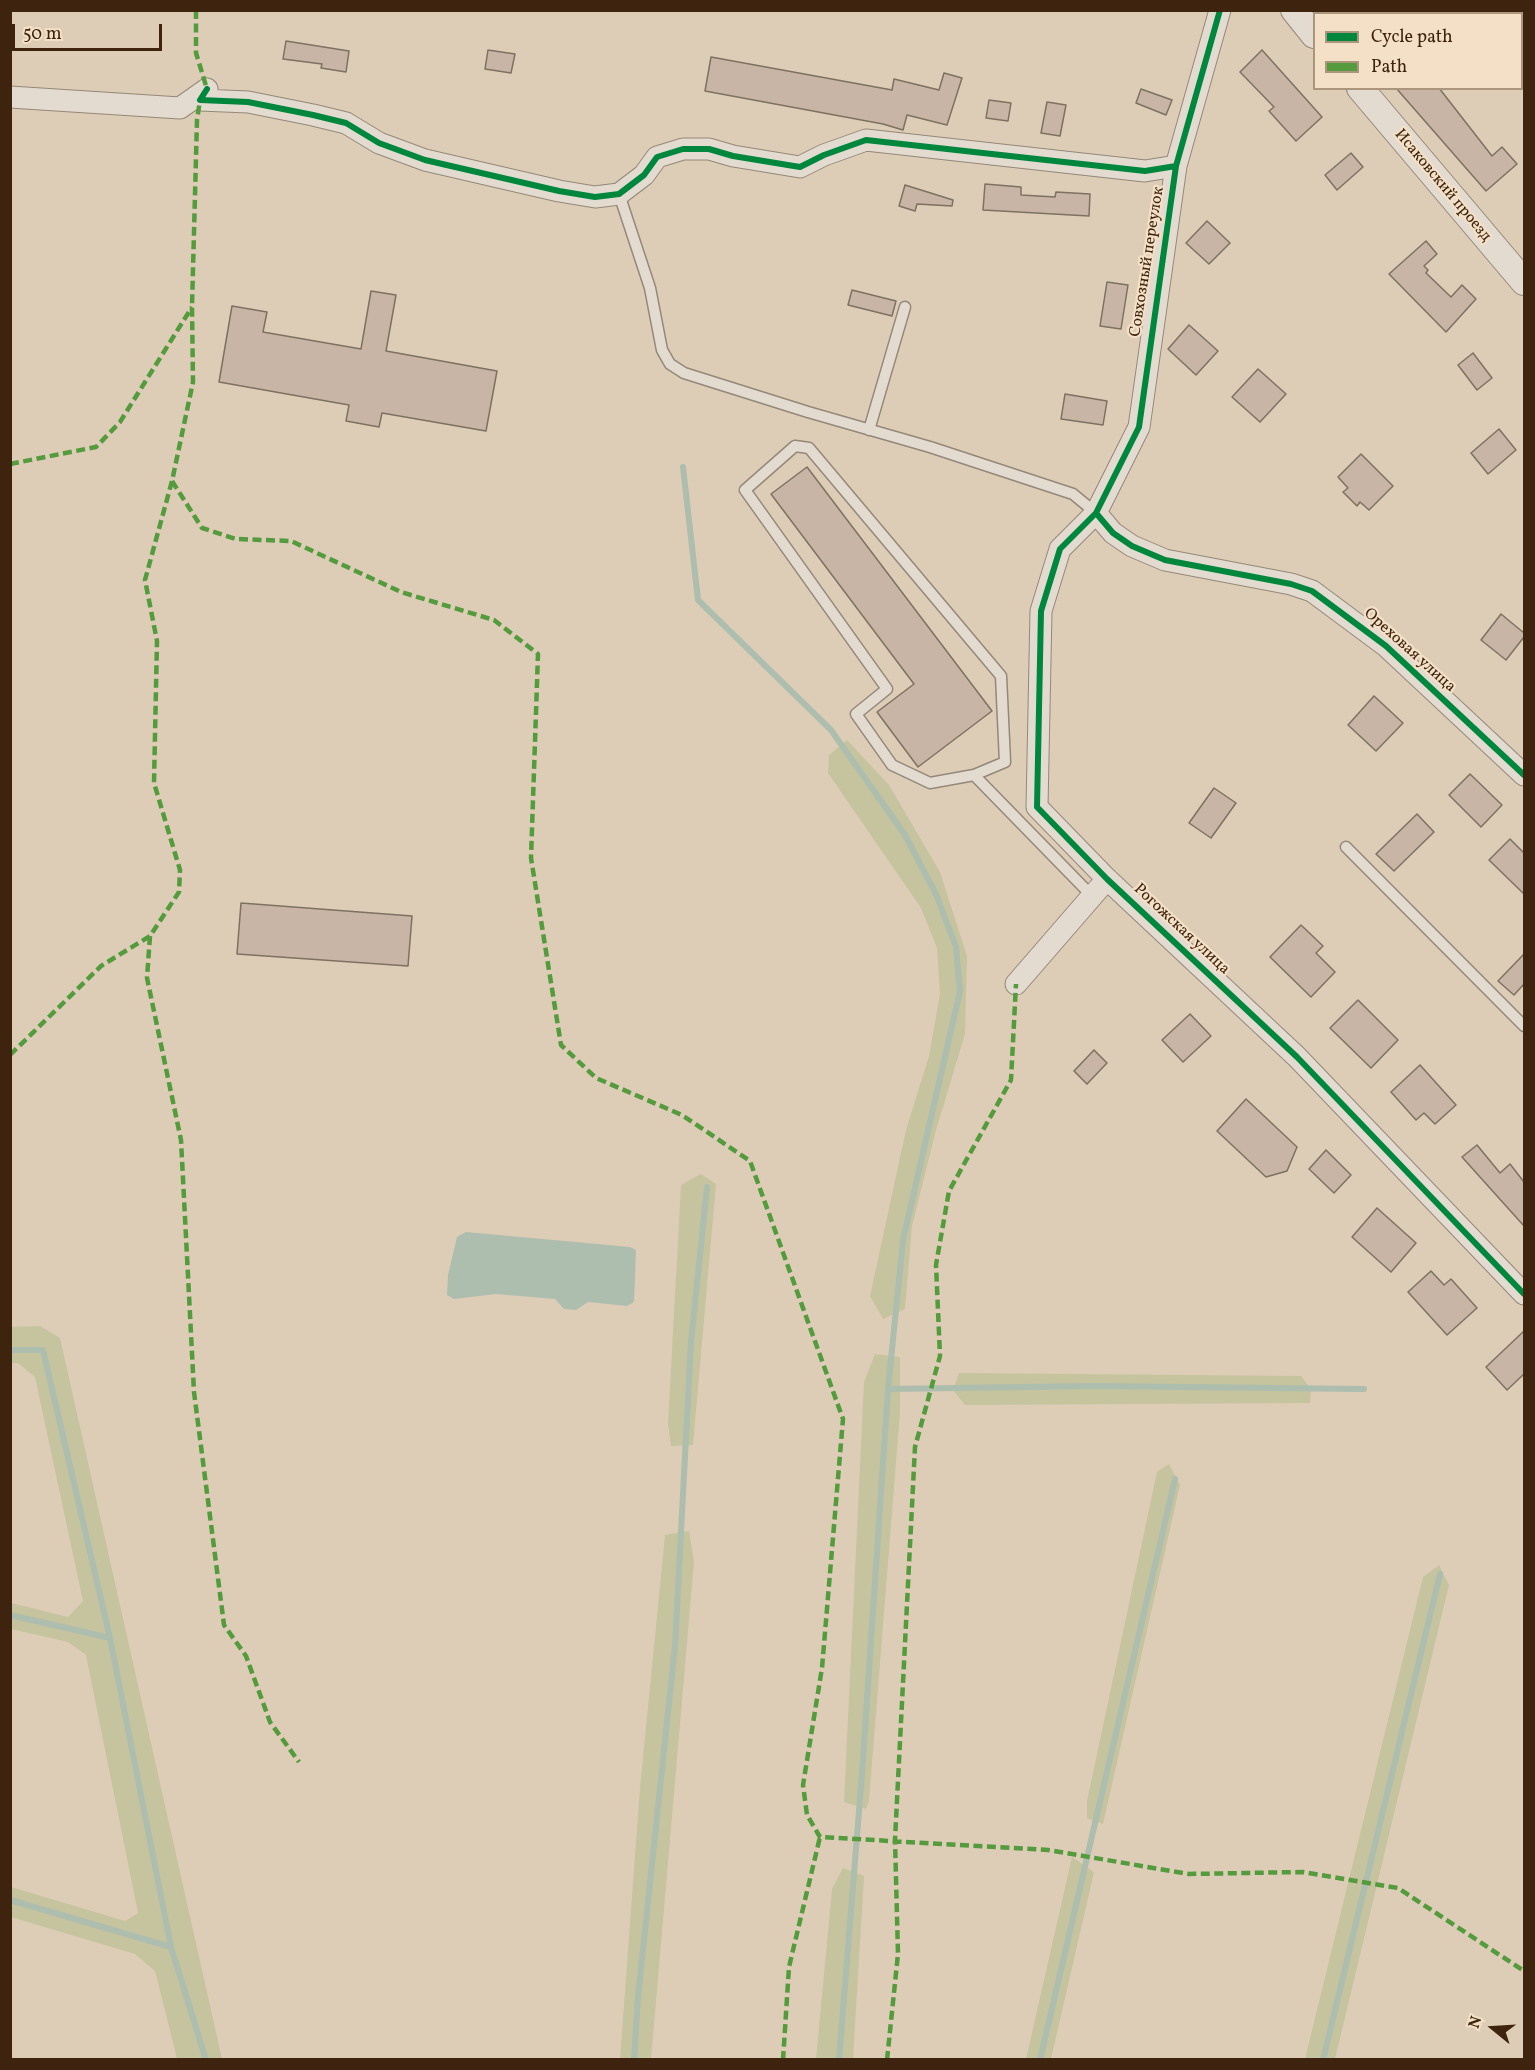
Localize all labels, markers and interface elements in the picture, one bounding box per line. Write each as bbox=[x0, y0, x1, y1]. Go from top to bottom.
scale bar bbox=[15, 12, 165, 50]
legend bbox=[1313, 12, 1523, 90]
text: 50 m bbox=[23, 22, 62, 47]
text: Cycle path bbox=[1371, 25, 1453, 50]
text: Path bbox=[1371, 55, 1407, 80]
street label: Исаковский проезд bbox=[1389, 126, 1495, 246]
street label: Совхозный переулок bbox=[1127, 186, 1169, 338]
street label: Ореховая улица bbox=[1359, 605, 1459, 697]
street label: Рогожская улица bbox=[1129, 880, 1233, 980]
north arrow bbox=[1463, 1998, 1523, 2058]
text: N bbox=[1464, 2014, 1488, 2031]

